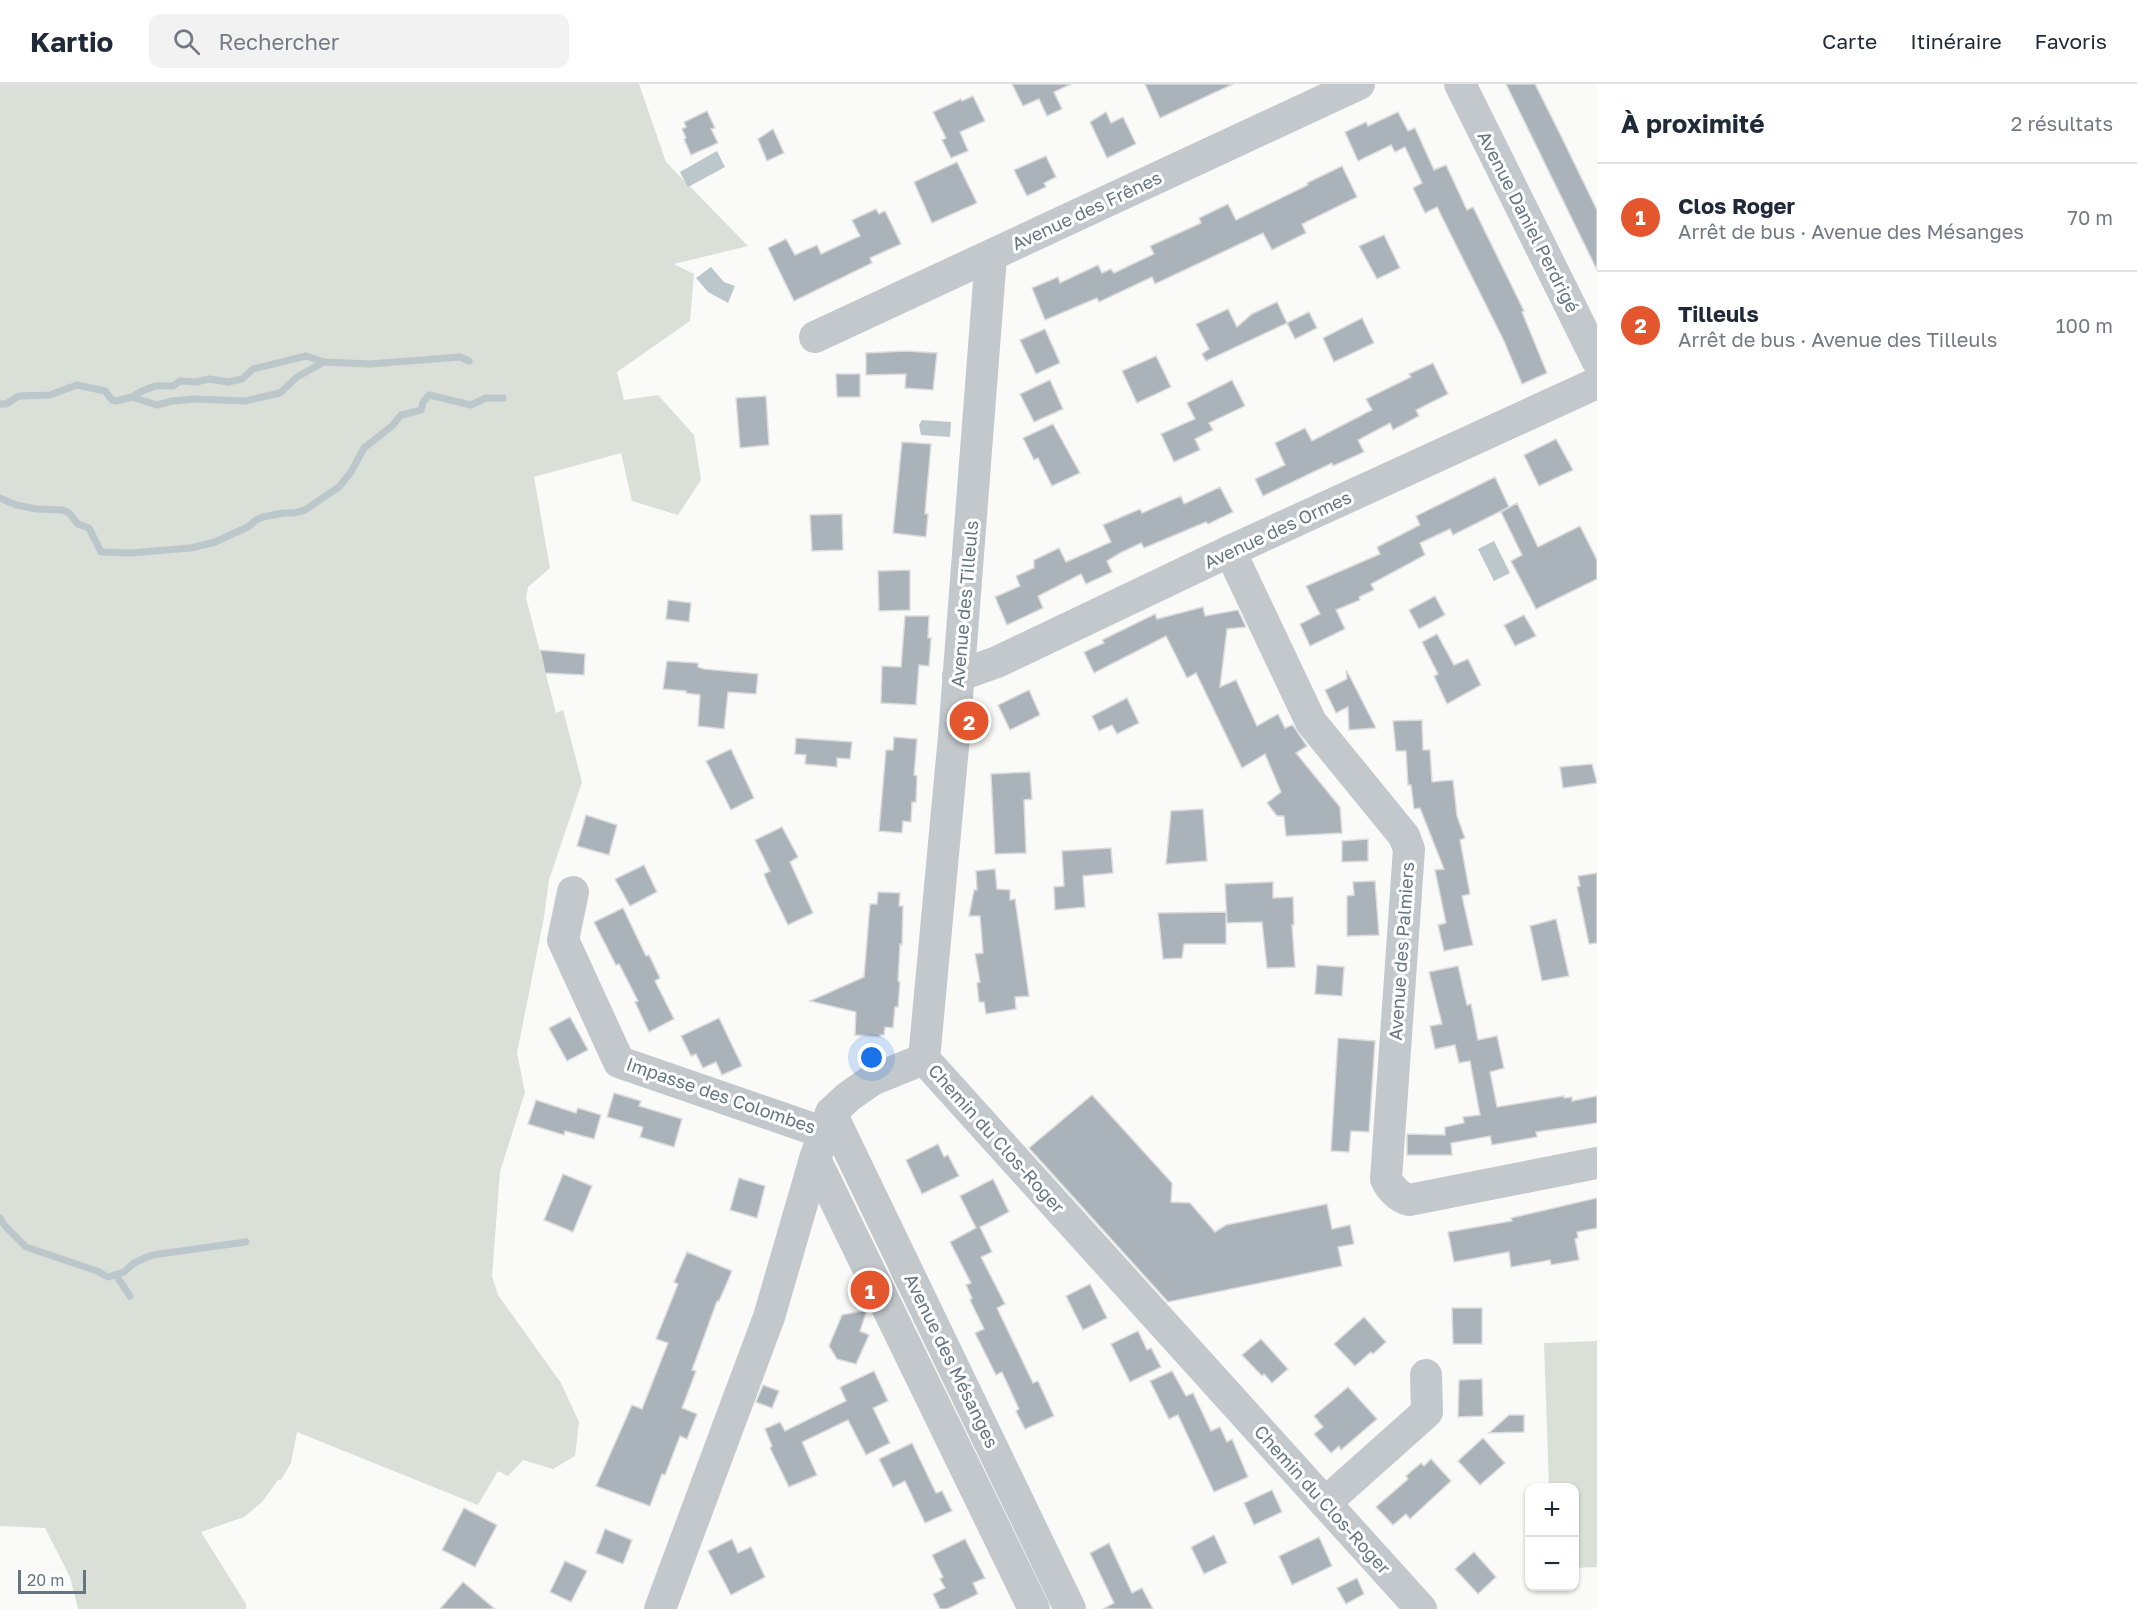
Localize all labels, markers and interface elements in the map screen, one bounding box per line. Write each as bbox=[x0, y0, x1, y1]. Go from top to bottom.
search box bbox=[149, 14, 569, 68]
text: Kartio bbox=[30, 25, 113, 58]
icon: search bbox=[170, 25, 203, 58]
text: Rechercher bbox=[218, 28, 339, 55]
text: Carte bbox=[1822, 28, 1877, 54]
text: Itinéraire bbox=[1910, 28, 2002, 54]
text: Favoris bbox=[2035, 28, 2107, 54]
text: À proximité bbox=[1621, 108, 1765, 139]
text: 2 résultats bbox=[2011, 111, 2113, 135]
street label: Avenue Daniel Perdrigé bbox=[1474, 127, 1584, 316]
street label: Avenue des Frênes bbox=[1008, 166, 1165, 254]
text: Clos Roger bbox=[1678, 192, 1795, 219]
text: 1 bbox=[1635, 205, 1646, 229]
text: 70 m bbox=[2067, 205, 2113, 229]
text: Arrêt de bus · Avenue des Mésanges bbox=[1678, 219, 2024, 243]
text: Tilleuls bbox=[1678, 300, 1759, 327]
text: 2 bbox=[1634, 313, 1647, 337]
text: 100 m bbox=[2056, 313, 2113, 337]
text: Arrêt de bus · Avenue des Tilleuls bbox=[1678, 327, 1997, 351]
street label: Avenue des Ormes bbox=[1200, 485, 1355, 573]
street label: Avenue des Tilleuls bbox=[946, 519, 982, 688]
pin: 2 bbox=[950, 698, 988, 744]
street label: Avenue des Palmiers bbox=[1384, 861, 1418, 1041]
your location bbox=[857, 1043, 886, 1072]
street label: Impasse des Colombes bbox=[624, 1052, 819, 1138]
street label: Chemin du Clos-Roger bbox=[924, 1059, 1069, 1217]
pin: 1 bbox=[850, 1268, 890, 1312]
street label: Avenue des Mésanges bbox=[900, 1270, 1004, 1451]
street label: Chemin du Clos-Roger bbox=[1250, 1420, 1395, 1578]
map controls bbox=[1525, 1483, 1579, 1591]
button: + bbox=[1525, 1483, 1579, 1537]
button: − bbox=[1525, 1537, 1579, 1591]
scale bar bbox=[18, 1567, 86, 1594]
text: 20 m bbox=[27, 1570, 64, 1590]

